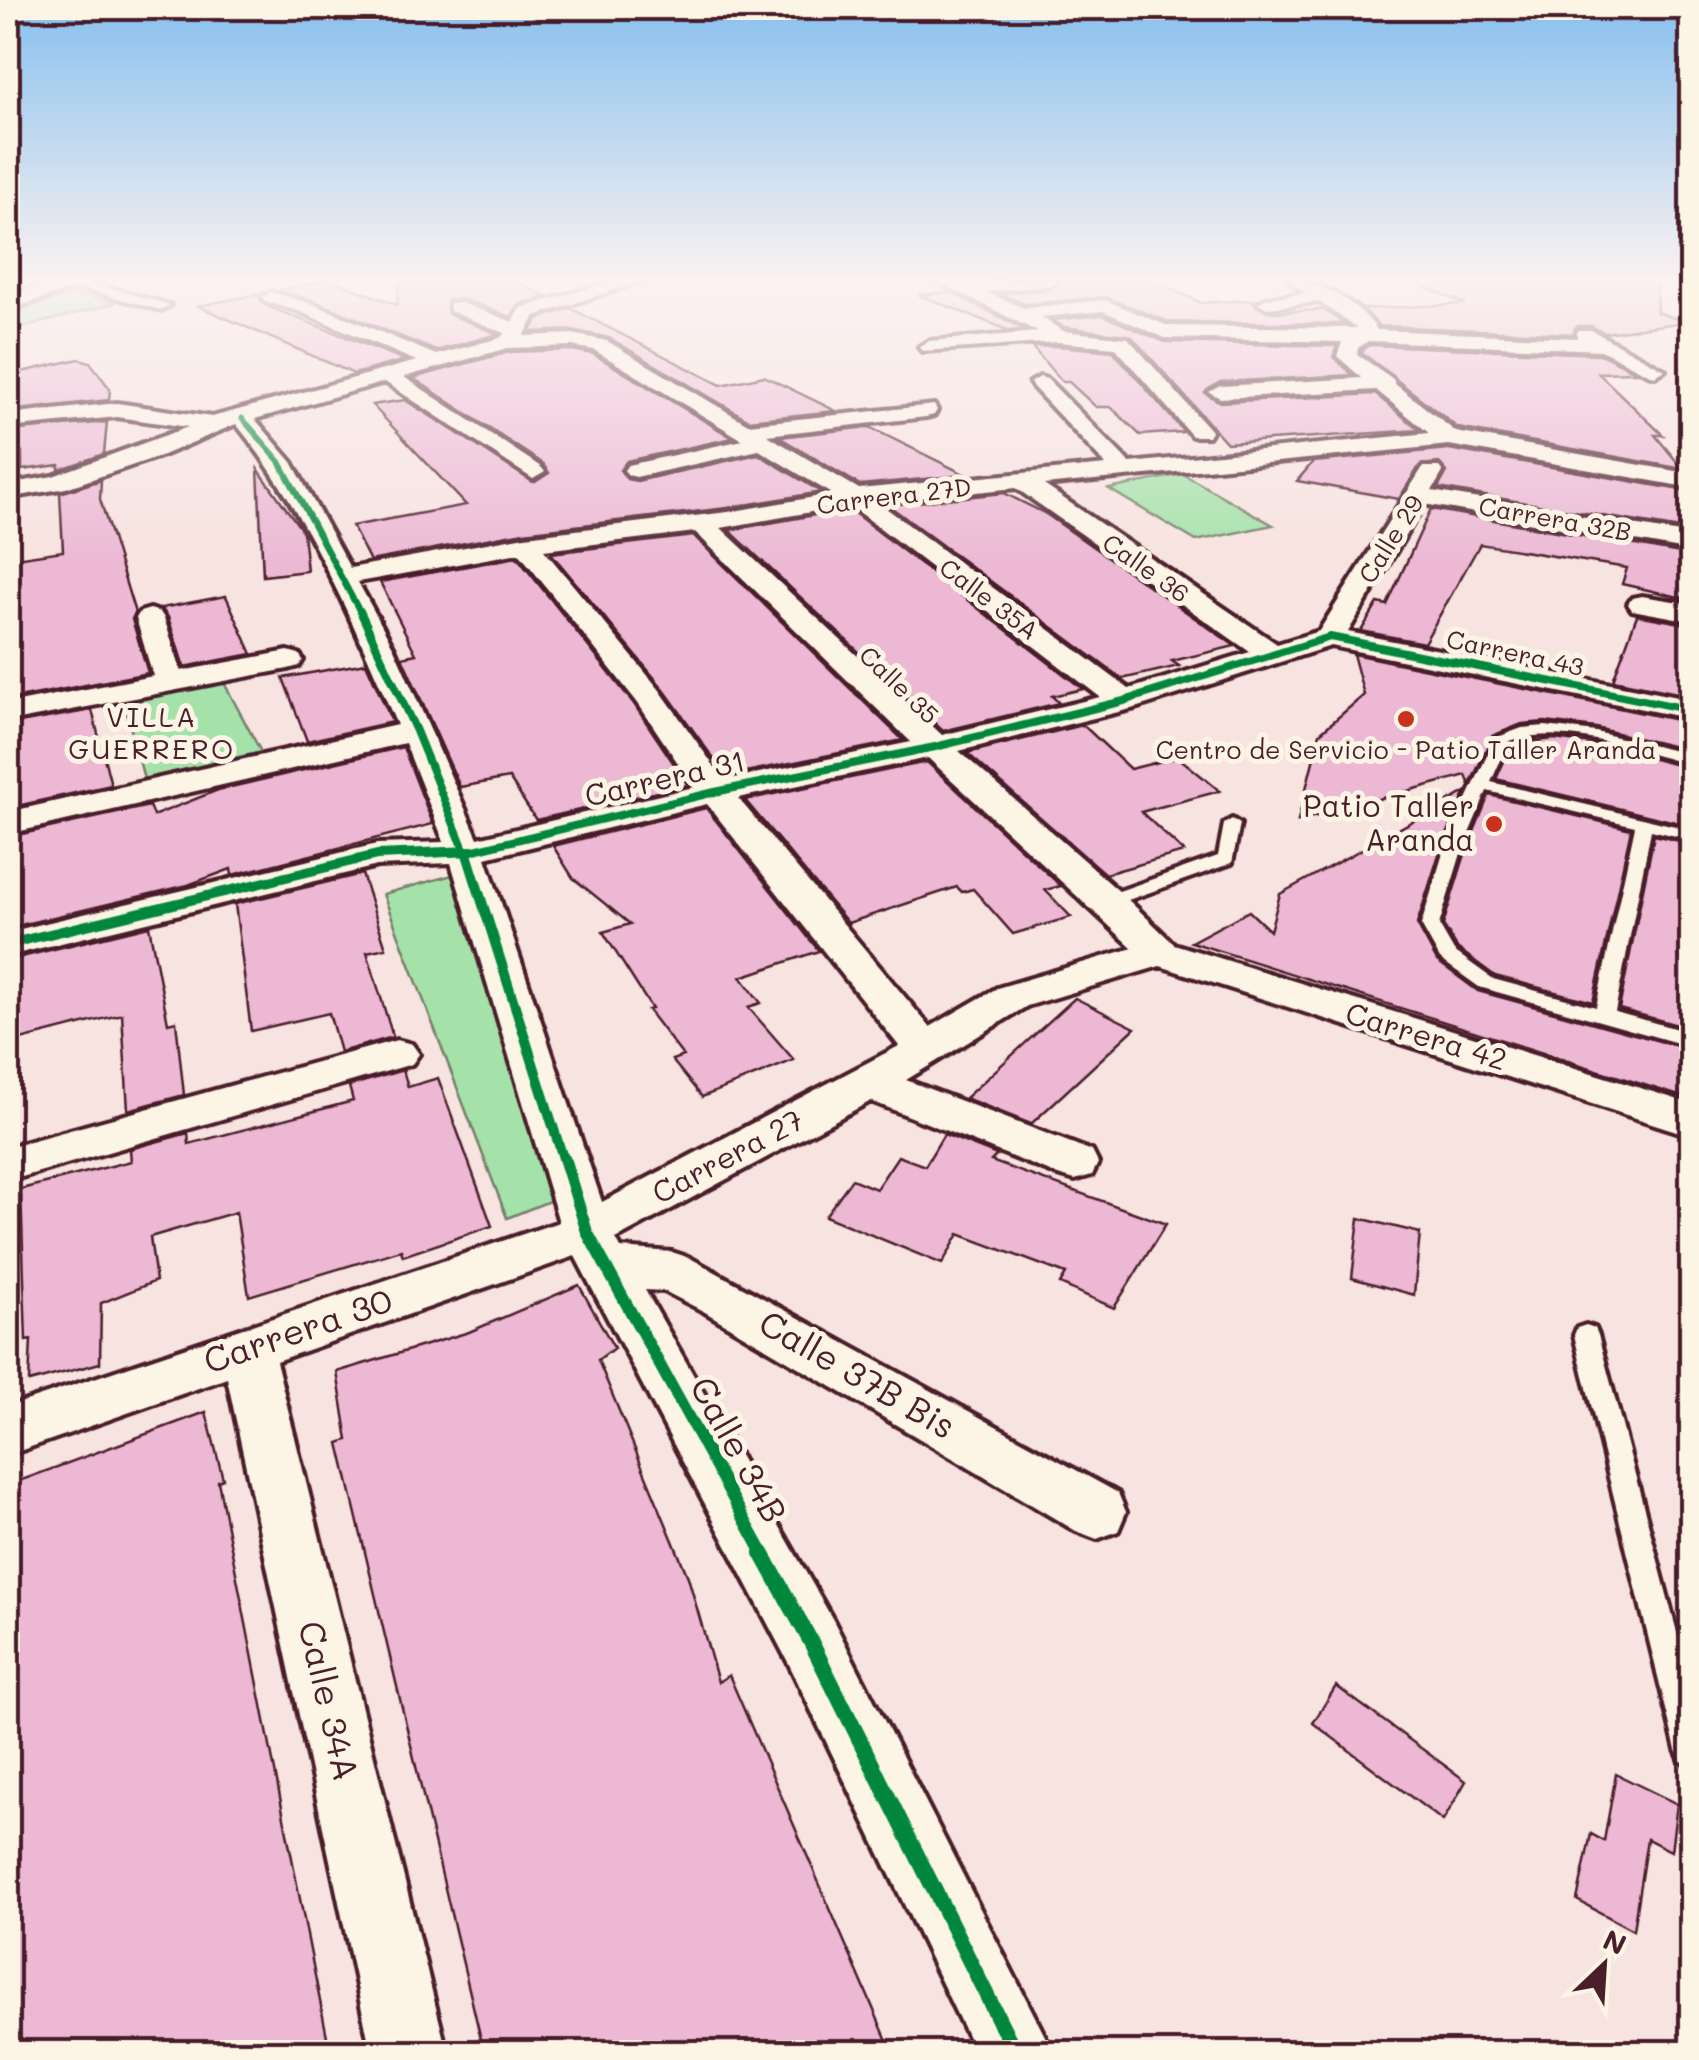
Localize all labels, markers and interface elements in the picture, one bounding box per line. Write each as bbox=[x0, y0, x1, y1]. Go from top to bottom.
street label: Carrera 27D bbox=[815, 470, 973, 520]
street label: Calle 29 bbox=[1351, 488, 1430, 589]
street label: Carrera 32B bbox=[1476, 489, 1634, 547]
street label: Calle 36 bbox=[1097, 526, 1196, 609]
street label: Calle 35A bbox=[934, 551, 1046, 646]
street label: Carrera 43 bbox=[1444, 622, 1587, 682]
street label: Calle 35 bbox=[853, 638, 946, 730]
district label: VILLA GUERRERO bbox=[68, 698, 236, 766]
marker: Centro de Servicio - Patio Taller Aranda bbox=[1395, 708, 1417, 730]
place label: Centro de Servicio - Patio Taller Aranda bbox=[1156, 733, 1656, 765]
street label: Carrera 31 bbox=[581, 739, 749, 815]
place label: Patio Taller Aranda bbox=[1303, 785, 1474, 859]
marker: Patio Taller Aranda bbox=[1483, 813, 1505, 835]
street label: Carrera 42 bbox=[1341, 992, 1512, 1079]
street label: Carrera 27 bbox=[645, 1099, 810, 1212]
street label: Carrera 30 bbox=[197, 1275, 398, 1383]
street label: Calle 37B Bis bbox=[751, 1298, 965, 1448]
street label: Calle 34B bbox=[681, 1368, 799, 1530]
street label: Calle 34A bbox=[289, 1616, 371, 1785]
north arrow bbox=[1554, 1915, 1654, 2015]
text: N bbox=[1598, 1921, 1632, 1962]

